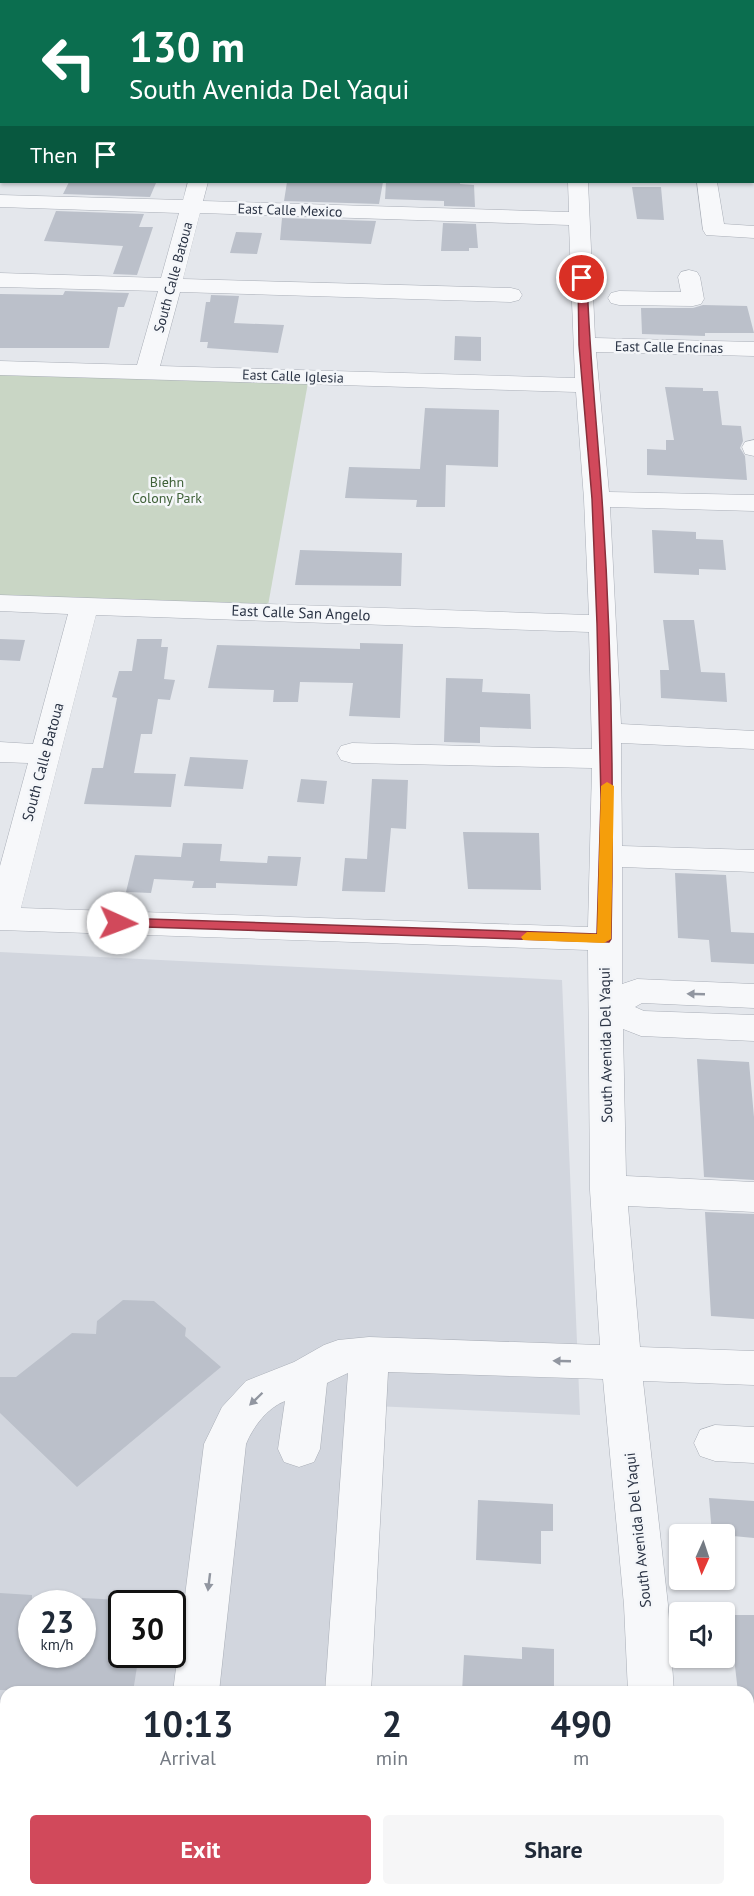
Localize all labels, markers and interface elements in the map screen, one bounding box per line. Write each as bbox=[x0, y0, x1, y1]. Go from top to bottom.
text: 130 m bbox=[129, 19, 245, 74]
icon: left bbox=[30, 24, 108, 102]
text: South Avenida Del Yaqui bbox=[129, 72, 410, 106]
icon: arrive bbox=[89, 138, 122, 171]
text: Then bbox=[30, 141, 77, 169]
street label: East Calle Mexico bbox=[237, 199, 343, 221]
street label: South Calle Batoua bbox=[150, 220, 196, 334]
pin bbox=[556, 252, 607, 303]
icon: arrive bbox=[565, 261, 598, 294]
street label: East Calle Encinas bbox=[615, 337, 723, 357]
street label: East Calle Iglesia bbox=[242, 365, 344, 387]
park label: Biehn Colony Park bbox=[132, 473, 202, 507]
street label: East Calle San Angelo bbox=[231, 601, 371, 624]
street label: South Calle Batoua bbox=[18, 700, 68, 823]
position arrow bbox=[86, 891, 150, 955]
street label: South Avenida Del Yaqui bbox=[595, 967, 616, 1123]
one-way arrow bbox=[686, 989, 705, 998]
one-way arrow bbox=[553, 1356, 572, 1365]
one-way arrow bbox=[250, 1391, 264, 1405]
street label: South Avenida Del Yaqui bbox=[620, 1452, 655, 1609]
north arrow bbox=[669, 1524, 735, 1590]
map controls bbox=[669, 1524, 735, 1668]
one-way arrow bbox=[204, 1573, 214, 1592]
speed limit sign: 30 bbox=[108, 1590, 186, 1668]
text: 23 bbox=[40, 1602, 74, 1641]
button: sound bbox=[669, 1602, 735, 1668]
text: km/h bbox=[41, 1635, 73, 1654]
text: 10:13 bbox=[142, 1700, 234, 1747]
text: 2 bbox=[382, 1700, 402, 1747]
text: 490 bbox=[551, 1700, 612, 1747]
text: Arrival bbox=[160, 1745, 216, 1771]
text: min bbox=[376, 1745, 408, 1771]
text: m bbox=[573, 1745, 589, 1771]
button: Exit bbox=[30, 1815, 371, 1884]
button: Share bbox=[383, 1815, 724, 1884]

